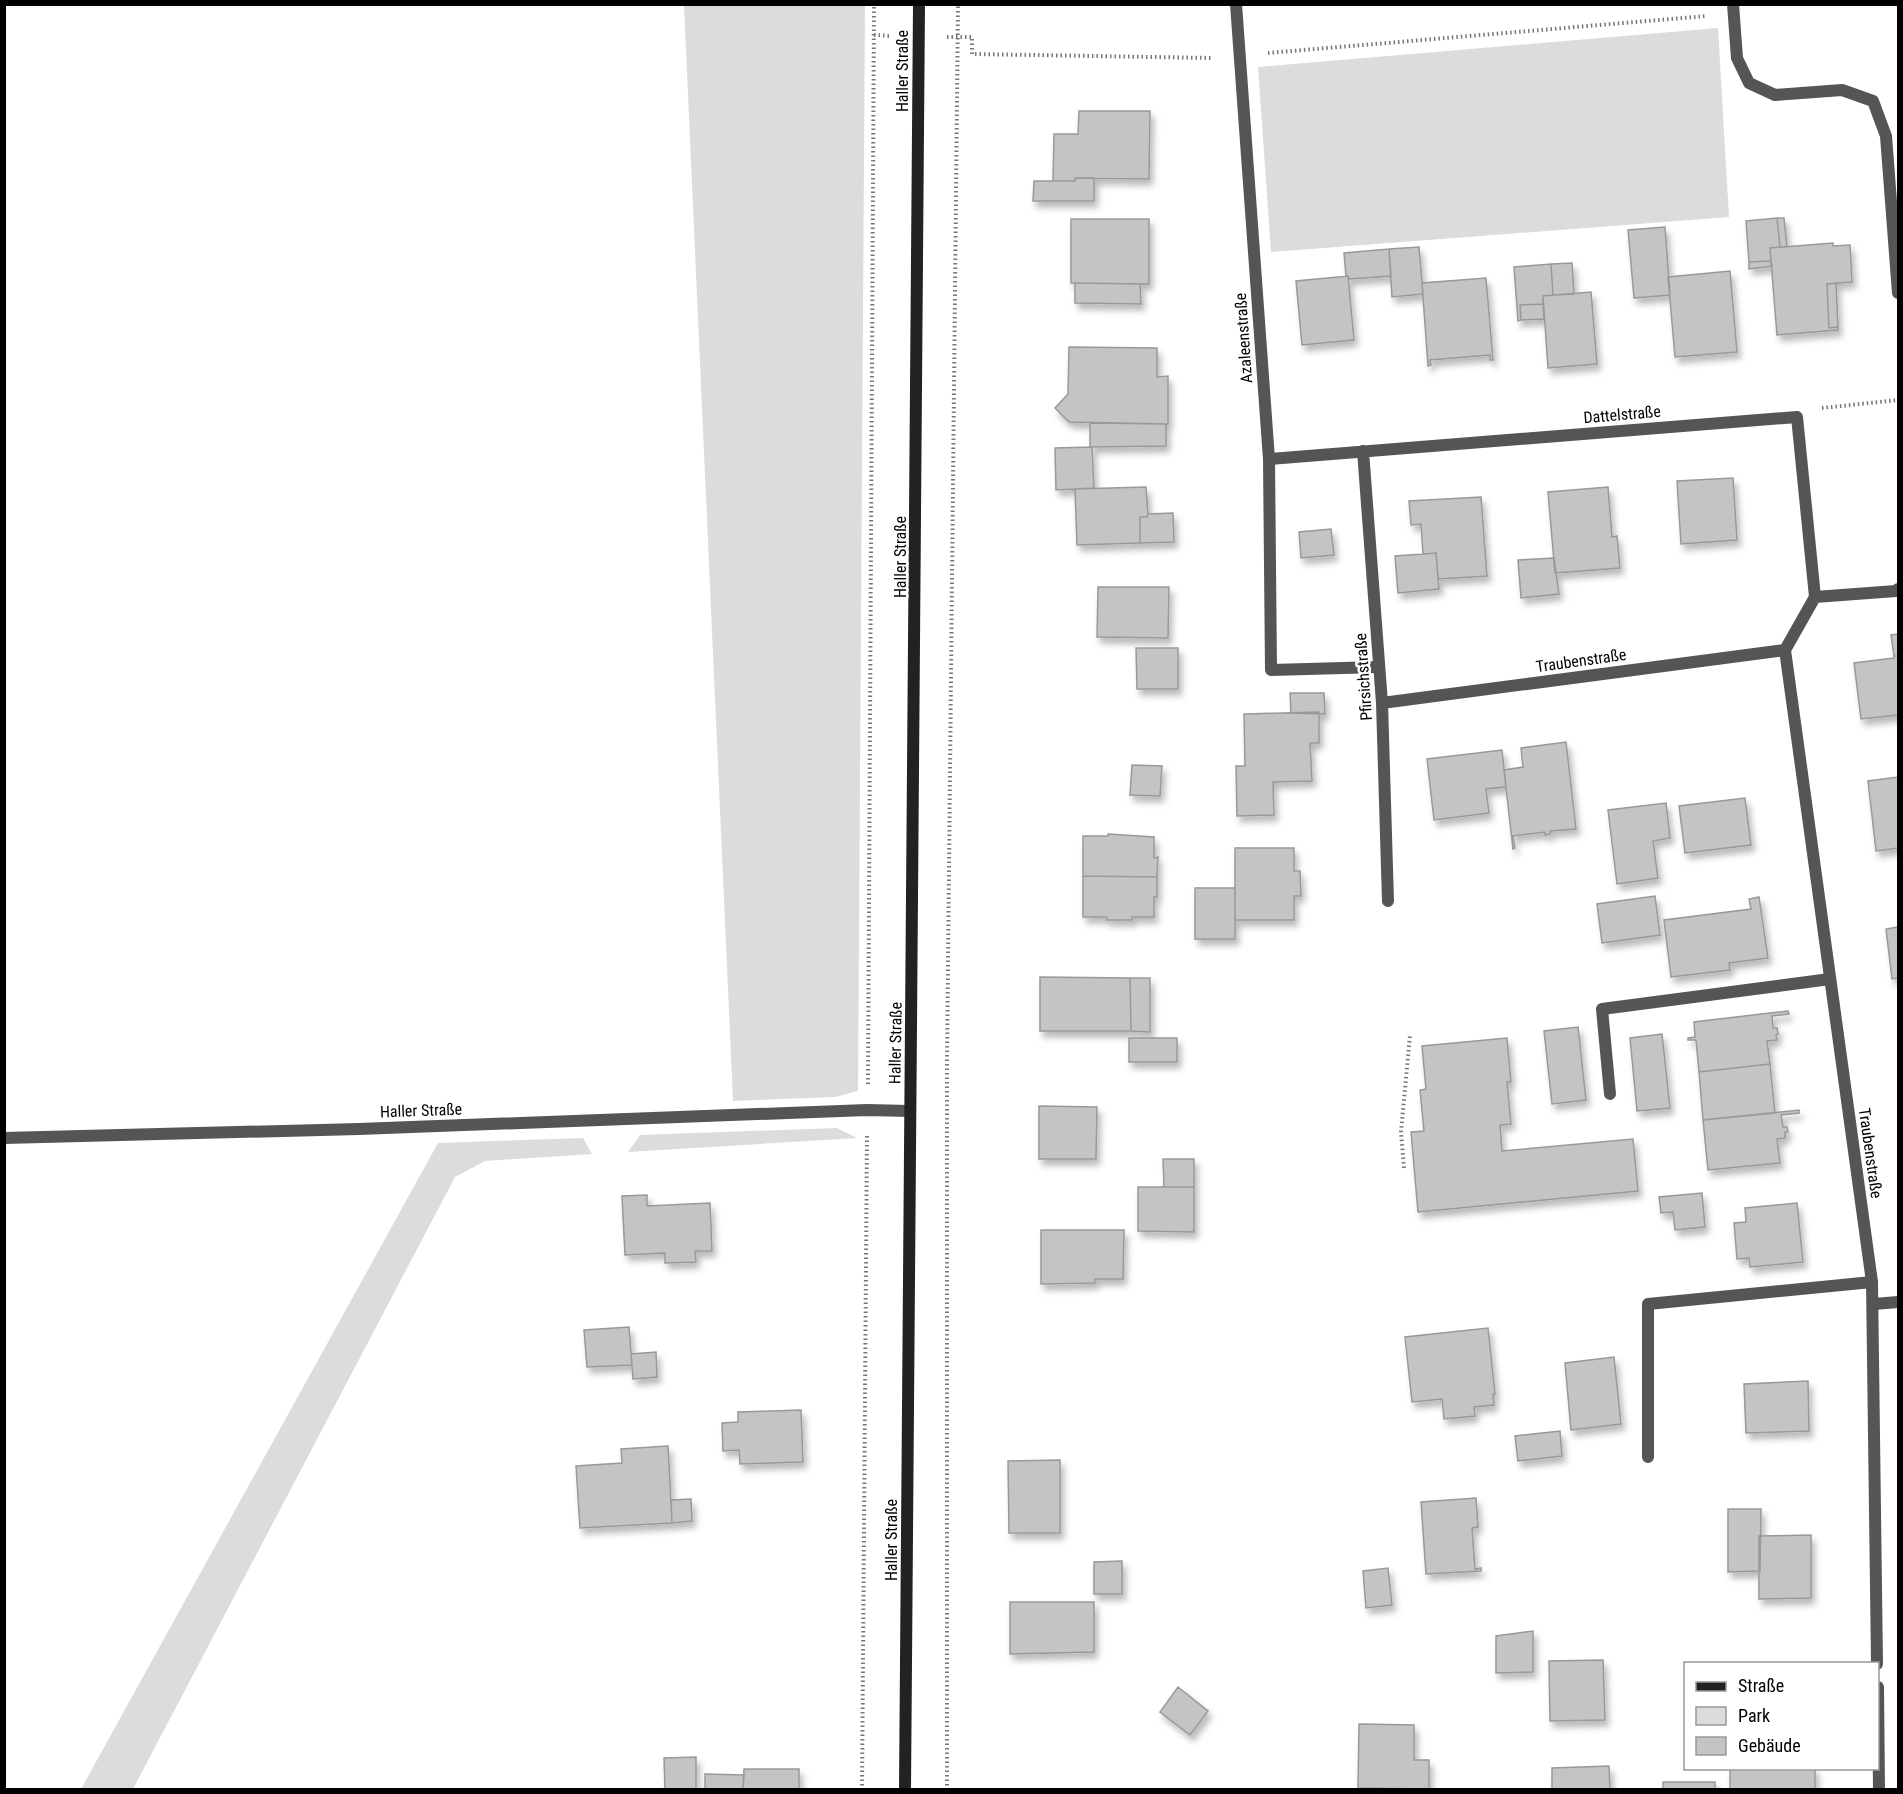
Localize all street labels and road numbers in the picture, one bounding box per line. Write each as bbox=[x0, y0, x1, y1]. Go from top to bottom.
street label: Haller Straße bbox=[893, 30, 912, 112]
street label: Azaleenstraße bbox=[1231, 292, 1256, 384]
street label: Dattelstraße bbox=[1583, 402, 1661, 427]
street label: Haller Straße bbox=[891, 516, 910, 598]
street label: Pfirsichstraße bbox=[1351, 633, 1376, 721]
street label: Traubenstraße bbox=[1535, 645, 1627, 676]
street label: Haller Straße bbox=[885, 1002, 906, 1084]
street label: Haller Straße bbox=[380, 1100, 462, 1121]
street label: Traubenstraße bbox=[1855, 1107, 1886, 1199]
street label: Haller Straße bbox=[882, 1499, 901, 1581]

